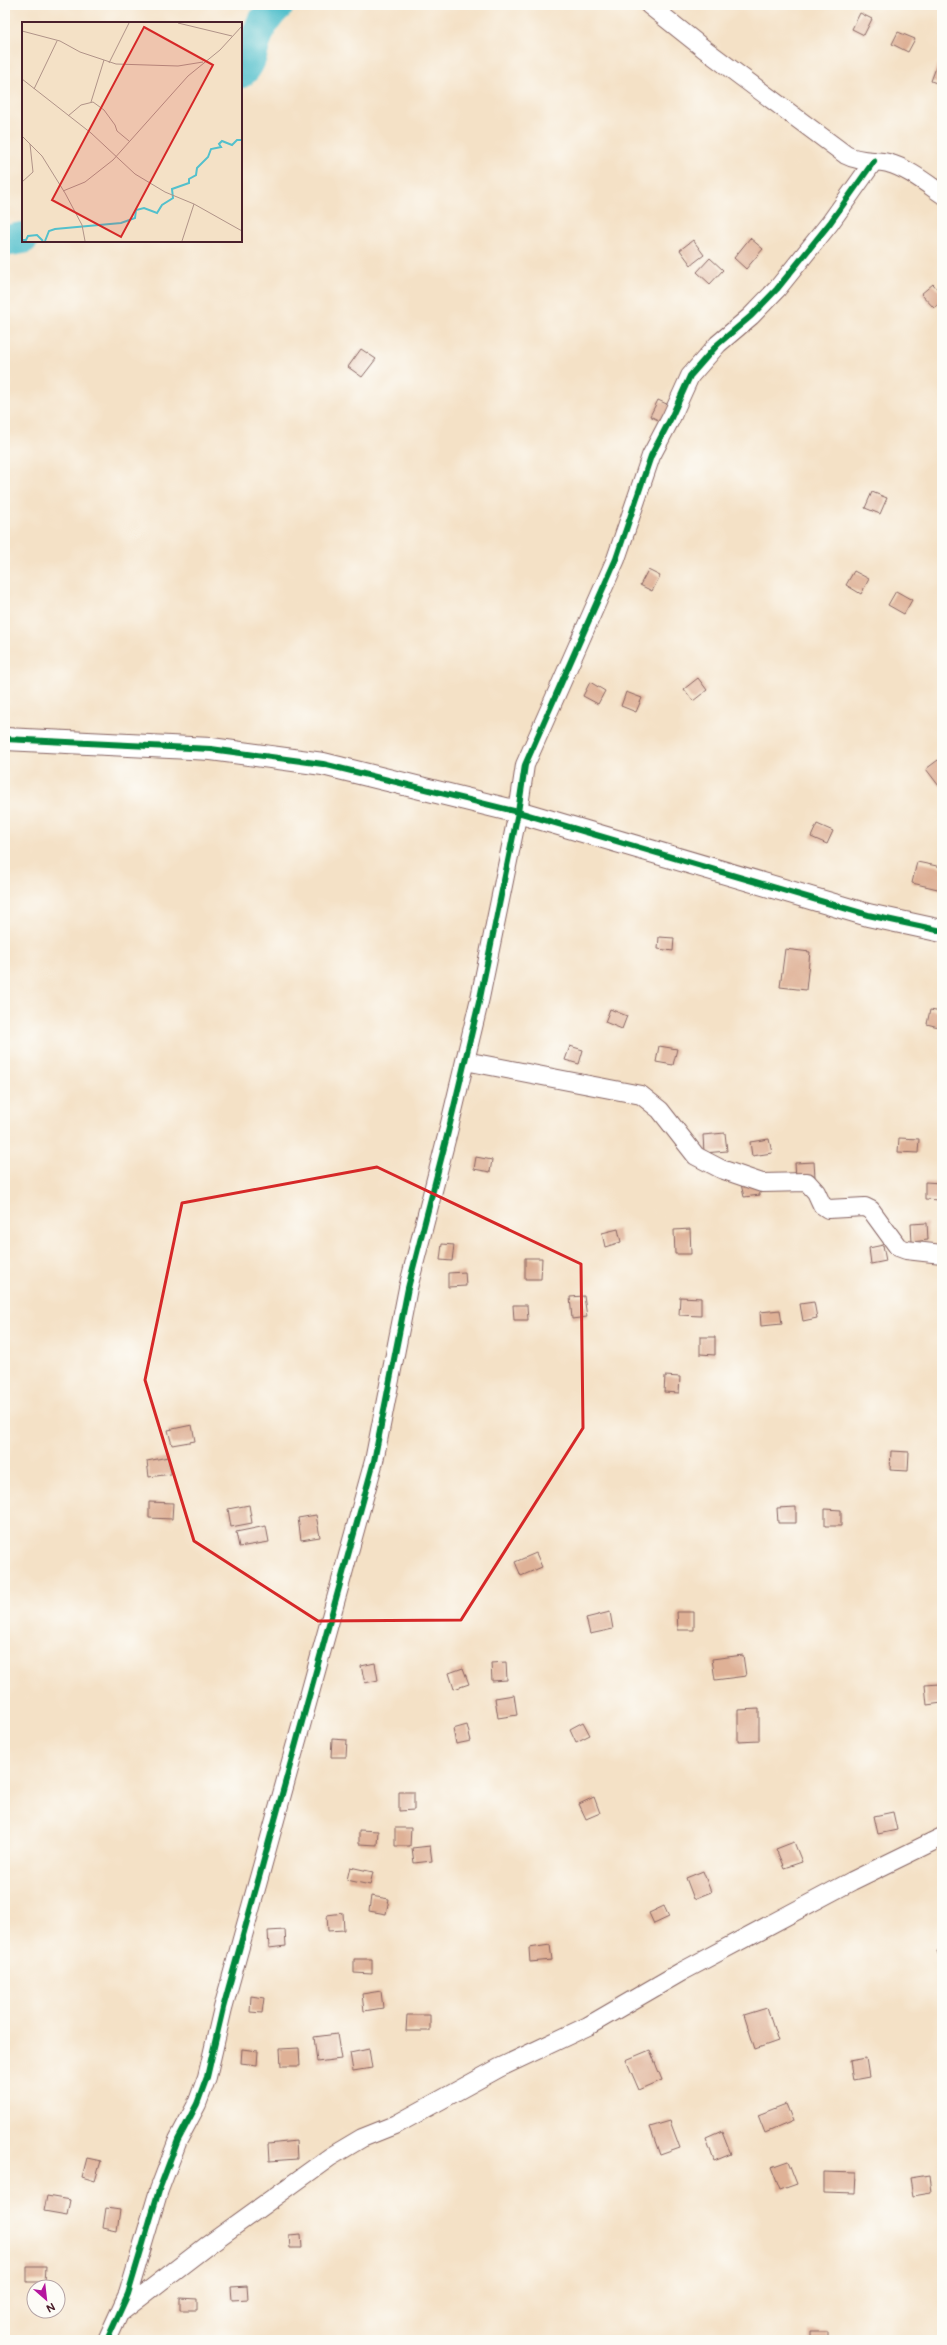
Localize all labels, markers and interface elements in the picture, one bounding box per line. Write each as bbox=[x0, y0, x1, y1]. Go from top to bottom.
inset map bbox=[22, 22, 242, 242]
north arrow bbox=[26, 2279, 66, 2319]
text: N bbox=[44, 2300, 57, 2315]

